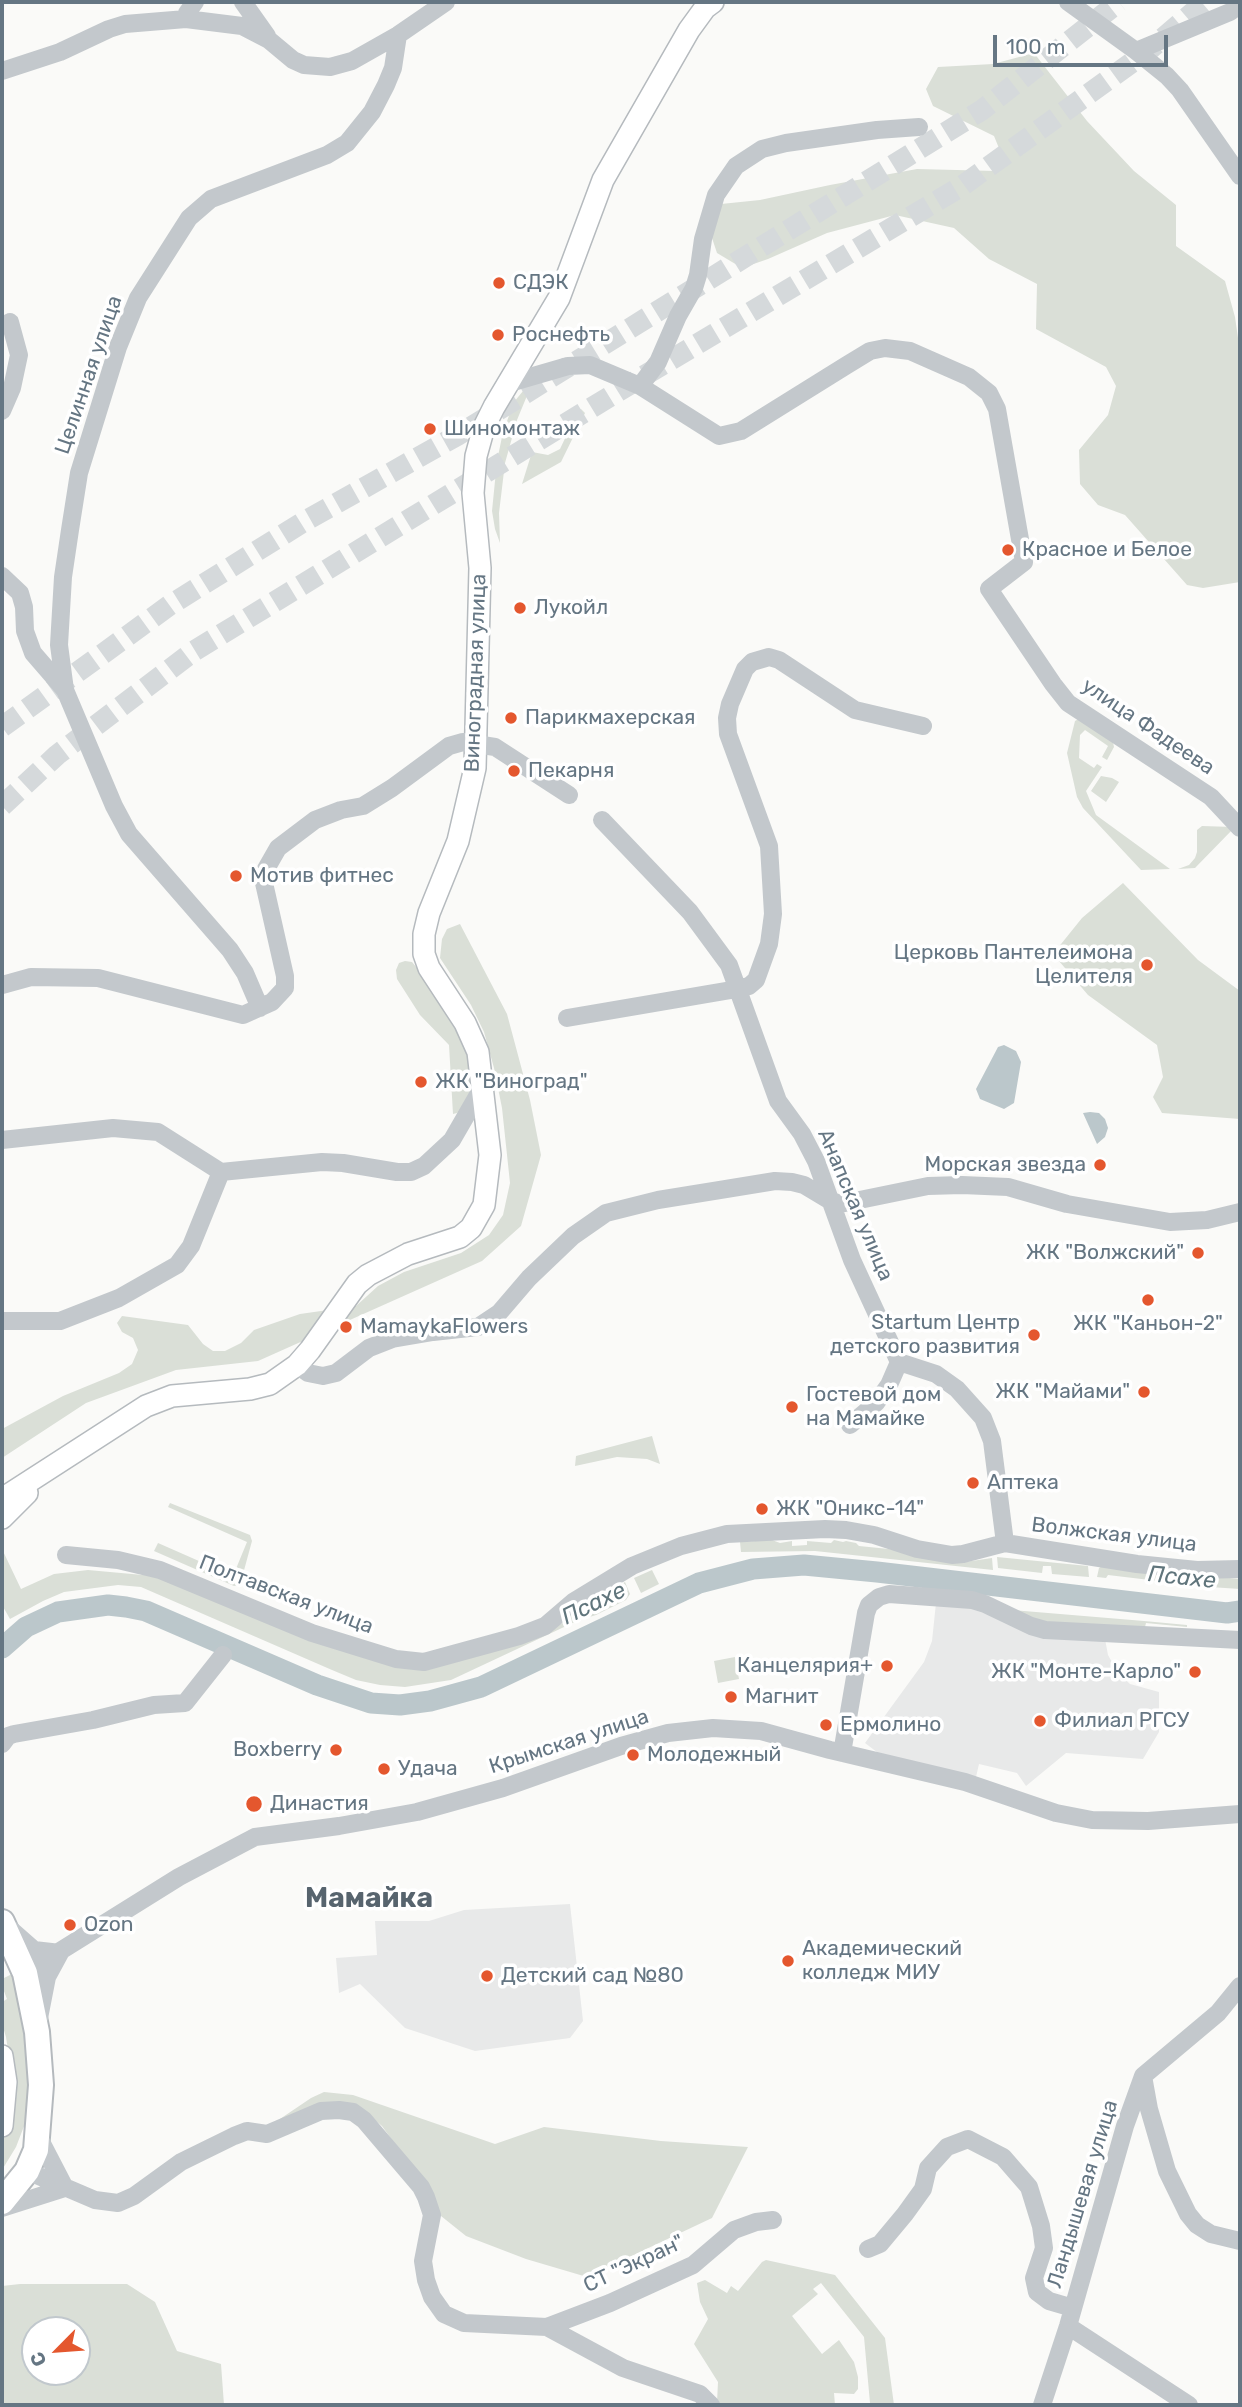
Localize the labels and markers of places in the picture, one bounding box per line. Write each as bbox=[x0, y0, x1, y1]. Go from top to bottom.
place label: СДЭК bbox=[513, 270, 569, 296]
marker: СДЭК bbox=[491, 275, 507, 291]
place label: Роснефть bbox=[512, 322, 610, 348]
marker: Роснефть bbox=[490, 327, 506, 343]
place label: Шиномонтаж bbox=[444, 416, 580, 442]
marker: Шиномонтаж bbox=[422, 421, 438, 437]
place label: Красное и Белое bbox=[1022, 537, 1192, 563]
marker: Красное и Белое bbox=[1000, 542, 1016, 558]
place label: Лукойл bbox=[534, 595, 608, 621]
marker: Лукойл bbox=[512, 600, 528, 616]
place label: Парикмахерская bbox=[525, 705, 696, 731]
marker: Парикмахерская bbox=[503, 710, 519, 726]
place label: Пекарня bbox=[528, 758, 614, 784]
marker: Пекарня bbox=[506, 763, 522, 779]
place label: Мотив фитнес bbox=[250, 863, 394, 889]
marker: Мотив фитнес bbox=[228, 868, 244, 884]
place label: Церковь Пантелеимона Целителя bbox=[894, 940, 1133, 990]
marker: Церковь Пантелеимона Целителя bbox=[1139, 957, 1155, 973]
place label: ЖК "Виноград" bbox=[435, 1069, 588, 1095]
marker: ЖК "Виноград" bbox=[413, 1074, 429, 1090]
place label: Морская звезда bbox=[924, 1152, 1086, 1178]
marker: Морская звезда bbox=[1092, 1157, 1108, 1173]
place label: ЖК "Волжский" bbox=[1026, 1240, 1184, 1266]
marker: ЖК "Волжский" bbox=[1190, 1245, 1206, 1261]
marker: ЖК "Каньон-2" bbox=[1140, 1292, 1156, 1308]
place label: Startum Центр детского развития bbox=[830, 1310, 1020, 1360]
place label: ЖК "Каньон-2" bbox=[1073, 1311, 1223, 1337]
place label: MamaykaFlowers bbox=[360, 1314, 528, 1340]
marker: MamaykaFlowers bbox=[338, 1319, 354, 1335]
marker: Startum Центр детского развития bbox=[1026, 1327, 1042, 1343]
place label: ЖК "Майами" bbox=[995, 1379, 1130, 1405]
place label: Гостевой дом на Мамайке bbox=[806, 1382, 941, 1432]
marker: ЖК "Майами" bbox=[1136, 1384, 1152, 1400]
marker: Гостевой дом на Мамайке bbox=[784, 1399, 800, 1415]
place label: Аптека bbox=[987, 1470, 1059, 1496]
marker: Аптека bbox=[965, 1475, 981, 1491]
place label: ЖК "Оникс-14" bbox=[776, 1496, 924, 1522]
marker: ЖК "Оникс-14" bbox=[754, 1501, 770, 1517]
place label: Канцелярия+ bbox=[737, 1653, 873, 1679]
marker: Канцелярия+ bbox=[879, 1658, 895, 1674]
place label: ЖК "Монте-Карло" bbox=[991, 1659, 1181, 1685]
marker: ЖК "Монте-Карло" bbox=[1187, 1664, 1203, 1680]
place label: Магнит bbox=[745, 1684, 819, 1710]
marker: Магнит bbox=[723, 1689, 739, 1705]
place label: Филиал РГСУ bbox=[1054, 1708, 1189, 1734]
place label: Ермолино bbox=[840, 1712, 941, 1738]
marker: Филиал РГСУ bbox=[1032, 1713, 1048, 1729]
marker: Ермолино bbox=[818, 1717, 834, 1733]
place label: Boxberry bbox=[233, 1737, 322, 1763]
marker: Boxberry bbox=[328, 1742, 344, 1758]
place label: Молодежный bbox=[647, 1742, 781, 1768]
marker: Молодежный bbox=[625, 1747, 641, 1763]
place label: Удача bbox=[398, 1756, 458, 1782]
marker: Удача bbox=[376, 1761, 392, 1777]
place label: Династия bbox=[270, 1791, 369, 1817]
marker: Династия bbox=[244, 1794, 264, 1814]
place label: Ozon bbox=[84, 1912, 134, 1938]
marker: Ozon bbox=[62, 1917, 78, 1933]
place label: Академический колледж МИУ bbox=[802, 1936, 962, 1986]
marker: Академический колледж МИУ bbox=[780, 1953, 796, 1969]
place label: Детский сад №80 bbox=[501, 1963, 684, 1989]
marker: Детский сад №80 bbox=[479, 1968, 495, 1984]

